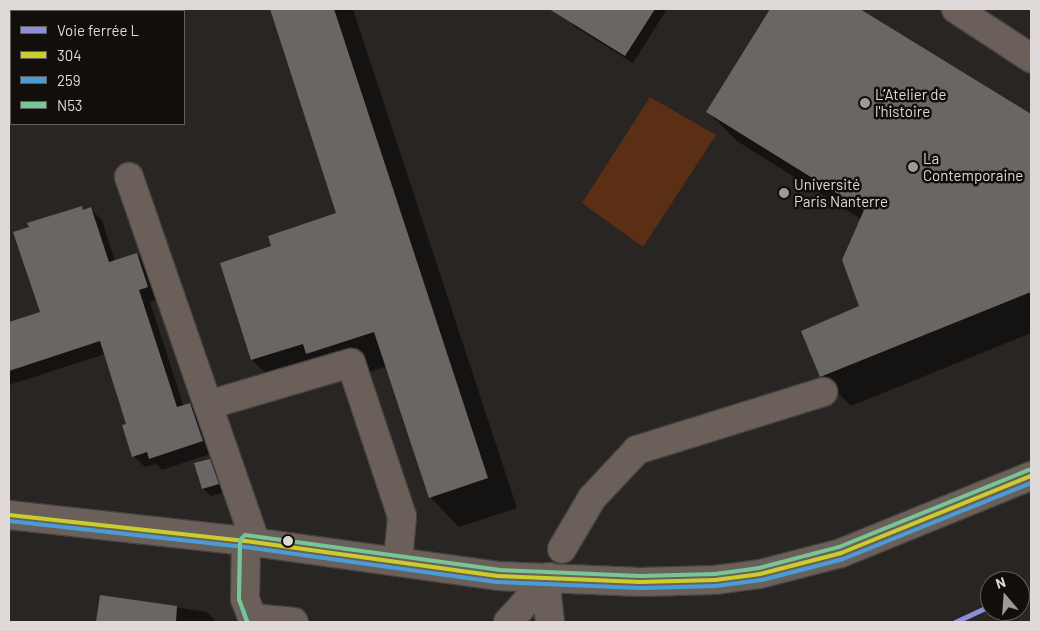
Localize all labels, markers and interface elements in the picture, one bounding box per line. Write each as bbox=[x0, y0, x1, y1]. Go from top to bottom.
legend bbox=[10, 10, 185, 125]
text: Voie ferrée L bbox=[57, 21, 139, 39]
text: 304 bbox=[57, 46, 81, 64]
text: 259 bbox=[57, 71, 81, 89]
place label: L’Atelier de l'histoire bbox=[875, 85, 946, 120]
text: N53 bbox=[57, 96, 83, 114]
marker: L’Atelier de l'histoire bbox=[859, 97, 871, 109]
place label: La Contemporaine bbox=[923, 149, 1023, 184]
marker: La Contemporaine bbox=[907, 161, 919, 173]
place label: Université Paris Nanterre bbox=[794, 175, 888, 210]
marker: Université Paris Nanterre bbox=[778, 187, 790, 199]
unlabelled marker bbox=[283, 536, 293, 546]
north arrow bbox=[980, 571, 1030, 621]
text: N bbox=[993, 573, 1008, 592]

